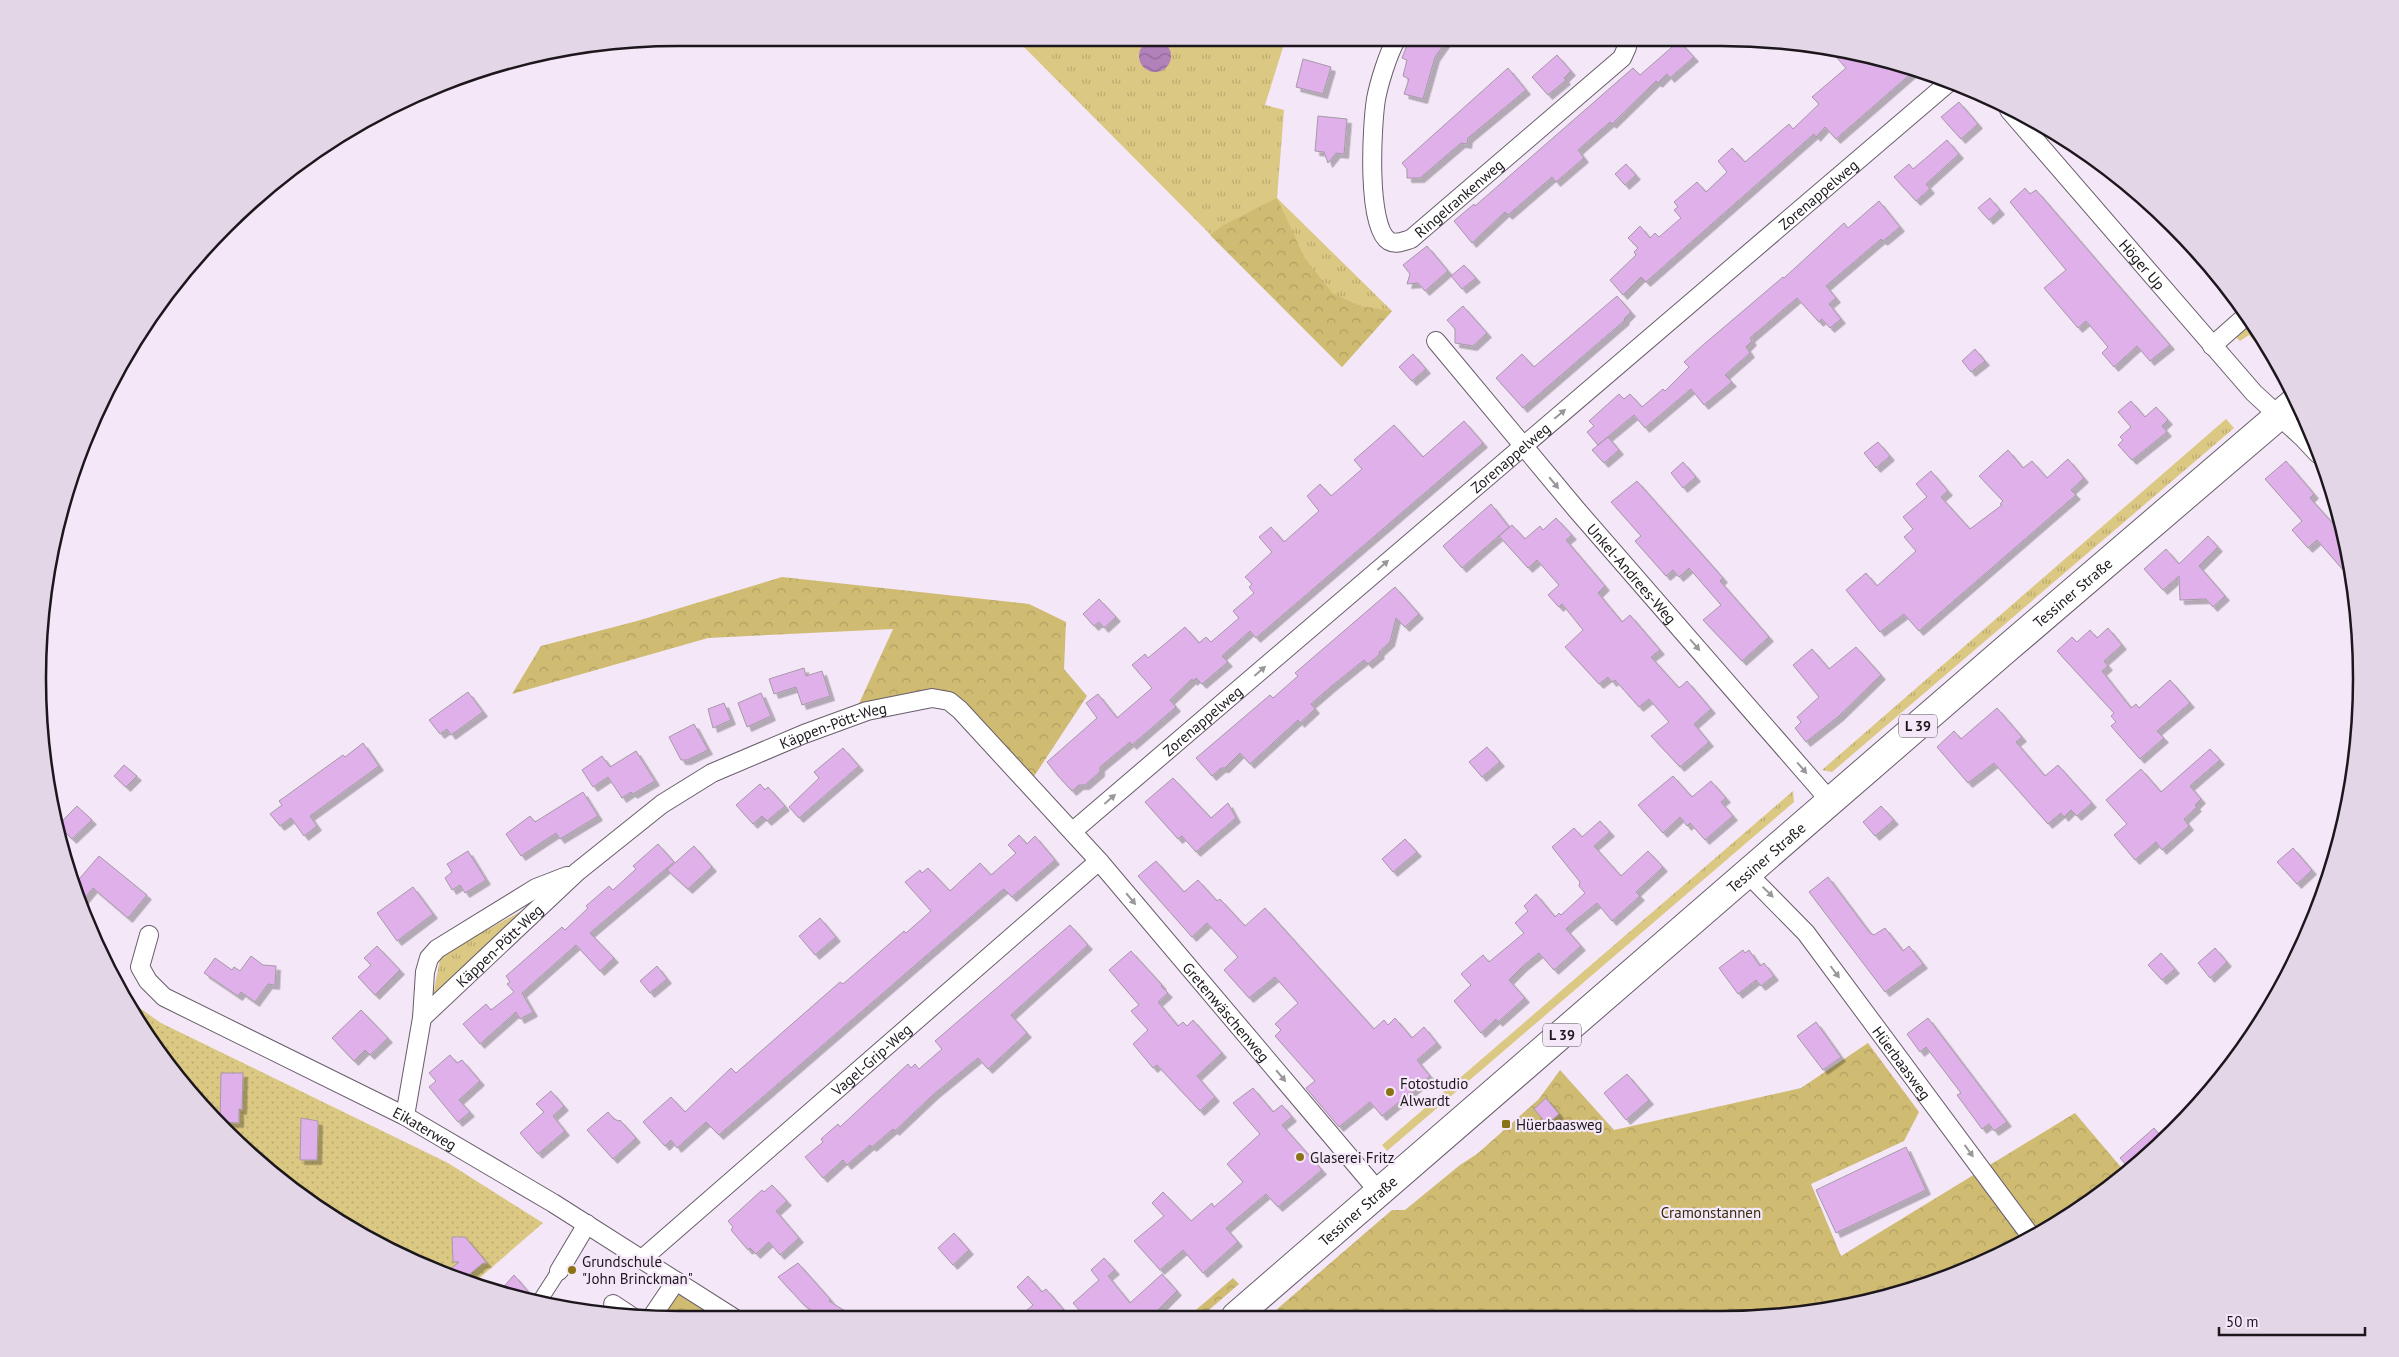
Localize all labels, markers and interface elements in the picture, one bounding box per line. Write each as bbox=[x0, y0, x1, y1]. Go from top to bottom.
street label: Ringelrankenweg bbox=[1410, 155, 1507, 242]
street label: Zorenappelweg bbox=[1774, 155, 1862, 234]
street label: Höger Up bbox=[2115, 235, 2170, 293]
one-way arrow bbox=[1553, 408, 1565, 420]
street label: Zorenappelweg bbox=[1466, 418, 1554, 497]
one-way arrow bbox=[1549, 476, 1560, 489]
street label: Unkel-Andrees-Weg bbox=[1583, 519, 1681, 627]
street label: Tessiner Straße bbox=[2029, 553, 2116, 631]
one-way arrow bbox=[1376, 560, 1389, 571]
one-way arrow bbox=[1689, 639, 1701, 651]
one-way arrow bbox=[1253, 665, 1265, 677]
street label: Zorenappelweg bbox=[1159, 681, 1246, 760]
street label: Käppen-Pött-Weg bbox=[777, 698, 888, 753]
road number: L 39 bbox=[1899, 714, 1937, 738]
one-way arrow bbox=[1796, 761, 1807, 774]
one-way arrow bbox=[1103, 794, 1116, 805]
street label: Tessiner Straße bbox=[1723, 818, 1809, 896]
one-way arrow bbox=[1761, 886, 1773, 898]
one-way arrow bbox=[1125, 892, 1136, 905]
street label: Käppen-Pött-Weg bbox=[452, 900, 547, 991]
street label: Gretenwäschenweg bbox=[1179, 958, 1274, 1065]
one-way arrow bbox=[1830, 965, 1840, 979]
street label: Vagel-Grip-Weg bbox=[827, 1019, 915, 1100]
street label: Hüerbaasweg bbox=[1869, 1022, 1936, 1103]
road number: L 39 bbox=[1543, 1024, 1581, 1046]
one-way arrow bbox=[1275, 1070, 1286, 1083]
place label: Fotostudio Alwardt bbox=[1400, 1074, 1468, 1110]
marker: Fotostudio Alwardt bbox=[1384, 1086, 1396, 1098]
street label: Eikaterweg bbox=[390, 1102, 460, 1154]
place label: Hüerbaasweg bbox=[1516, 1115, 1603, 1134]
marker: Hüerbaasweg bbox=[1500, 1118, 1512, 1130]
one-way arrow bbox=[1964, 1145, 1974, 1158]
place label: Glaserei Fritz bbox=[1310, 1148, 1394, 1167]
marker: Glaserei Fritz bbox=[1294, 1151, 1306, 1163]
street label: Tessiner Straße bbox=[1315, 1171, 1401, 1250]
park label: Cramonstannen bbox=[1661, 1203, 1761, 1222]
place label: Grundschule "John Brinckman" bbox=[582, 1252, 693, 1288]
marker: Grundschule "John Brinckman" bbox=[566, 1264, 578, 1276]
scale bar bbox=[2219, 1304, 2365, 1336]
text: 50 m bbox=[2226, 1312, 2259, 1331]

